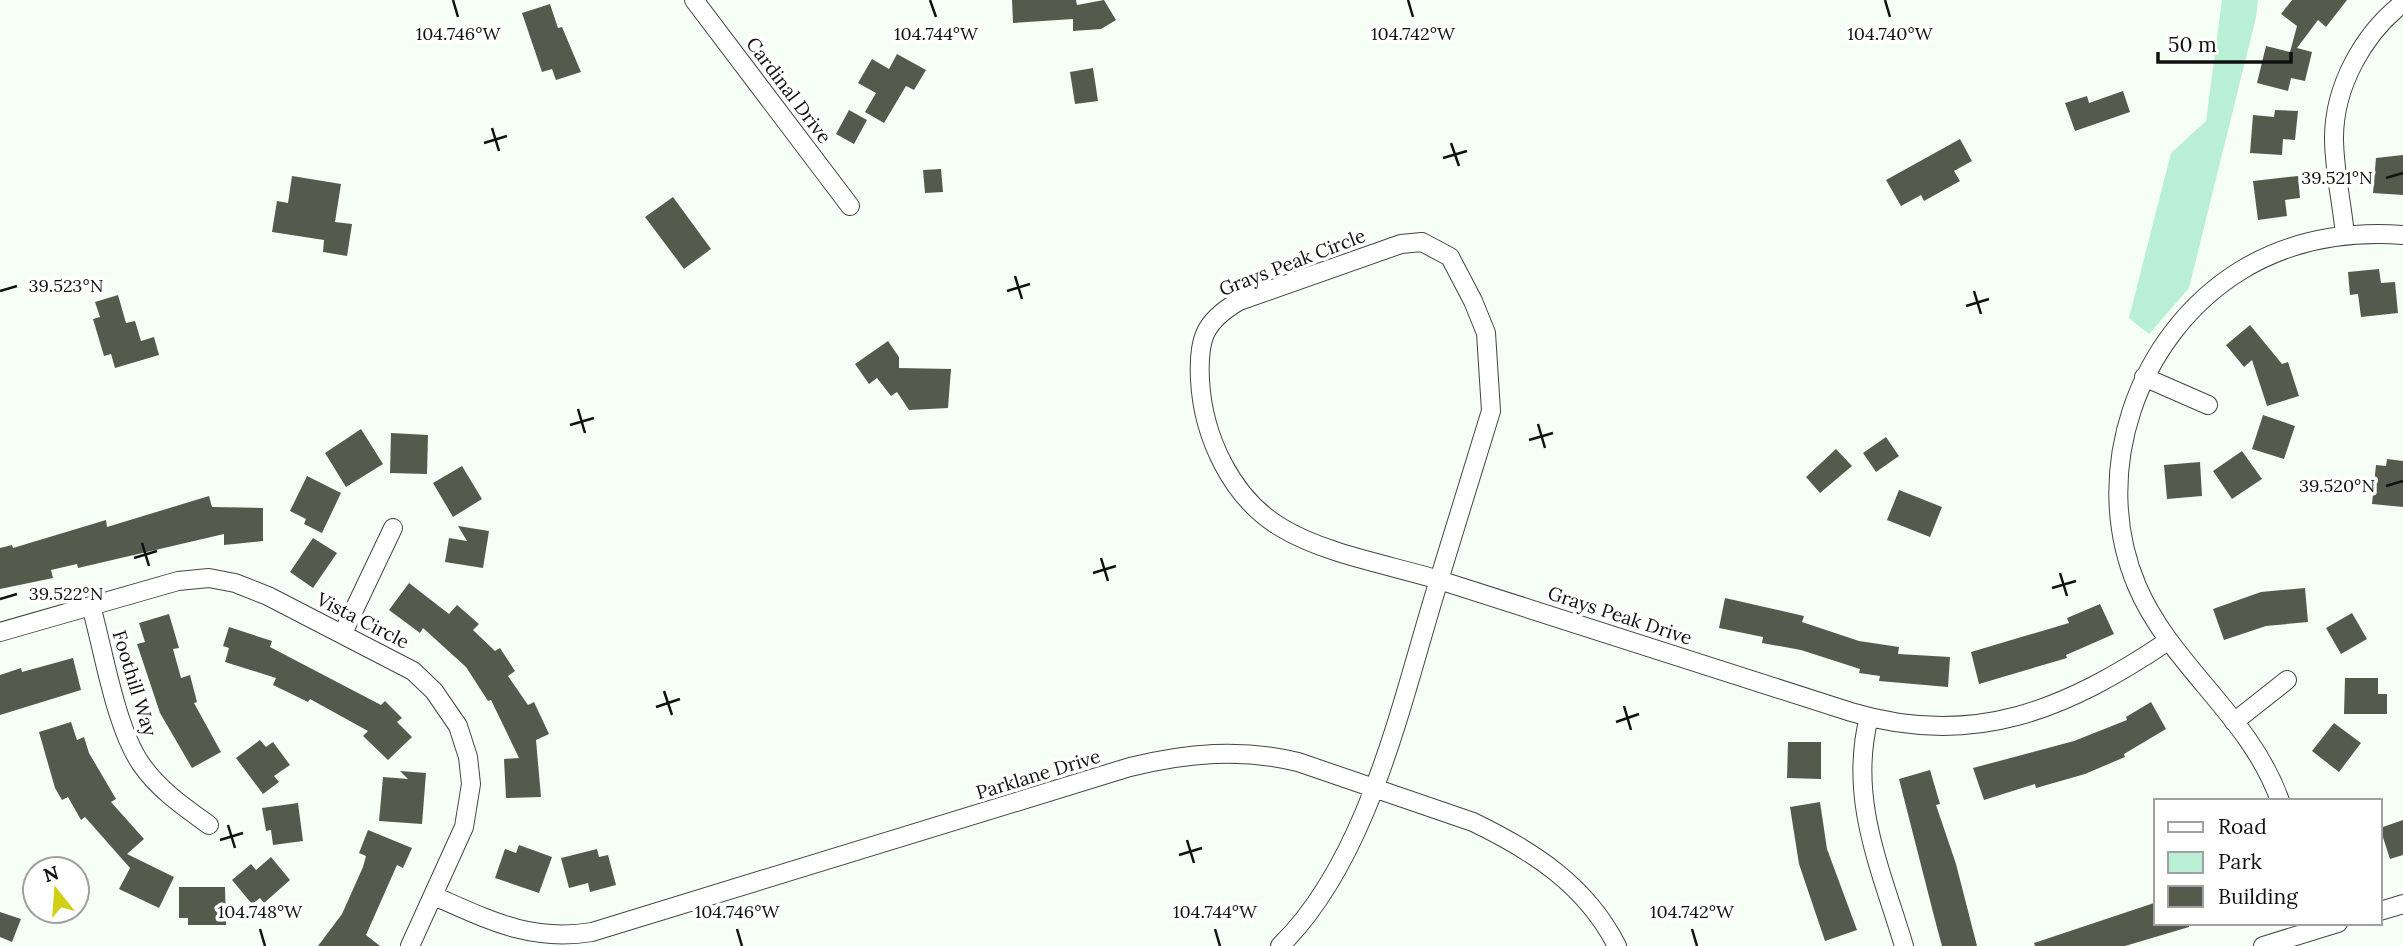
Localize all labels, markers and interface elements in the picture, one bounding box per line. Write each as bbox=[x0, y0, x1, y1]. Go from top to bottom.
scale bar bbox=[2158, 21, 2291, 65]
text: 104.746°W bbox=[416, 22, 501, 45]
text: 104.744°W bbox=[894, 22, 979, 45]
text: 104.742°W bbox=[1371, 22, 1456, 45]
text: 104.740°W bbox=[1847, 22, 1934, 45]
text: 50 m bbox=[2168, 31, 2217, 58]
street label: Cardinal Drive bbox=[741, 32, 837, 148]
text: 39.521°N bbox=[2301, 166, 2373, 189]
street label: Grays Peak Circle bbox=[1215, 223, 1369, 301]
text: 39.523°N bbox=[29, 274, 103, 297]
text: 39.520°N bbox=[2299, 474, 2375, 497]
street label: Grays Peak Drive bbox=[1545, 580, 1695, 650]
text: 39.522°N bbox=[29, 582, 103, 605]
street label: Vista Circle bbox=[312, 586, 413, 654]
street label: Foothill Way bbox=[108, 627, 162, 739]
street label: Parklane Drive bbox=[973, 744, 1103, 804]
legend bbox=[2154, 799, 2382, 925]
text: Road bbox=[2218, 813, 2267, 840]
text: Park bbox=[2218, 848, 2262, 875]
north arrow bbox=[21, 855, 91, 925]
text: N bbox=[40, 860, 62, 887]
text: Building bbox=[2218, 883, 2298, 910]
text: 104.748°W bbox=[218, 900, 303, 923]
text: 104.746°W bbox=[695, 900, 780, 923]
text: 104.744°W bbox=[1173, 900, 1258, 923]
text: 104.742°W bbox=[1650, 900, 1735, 923]

